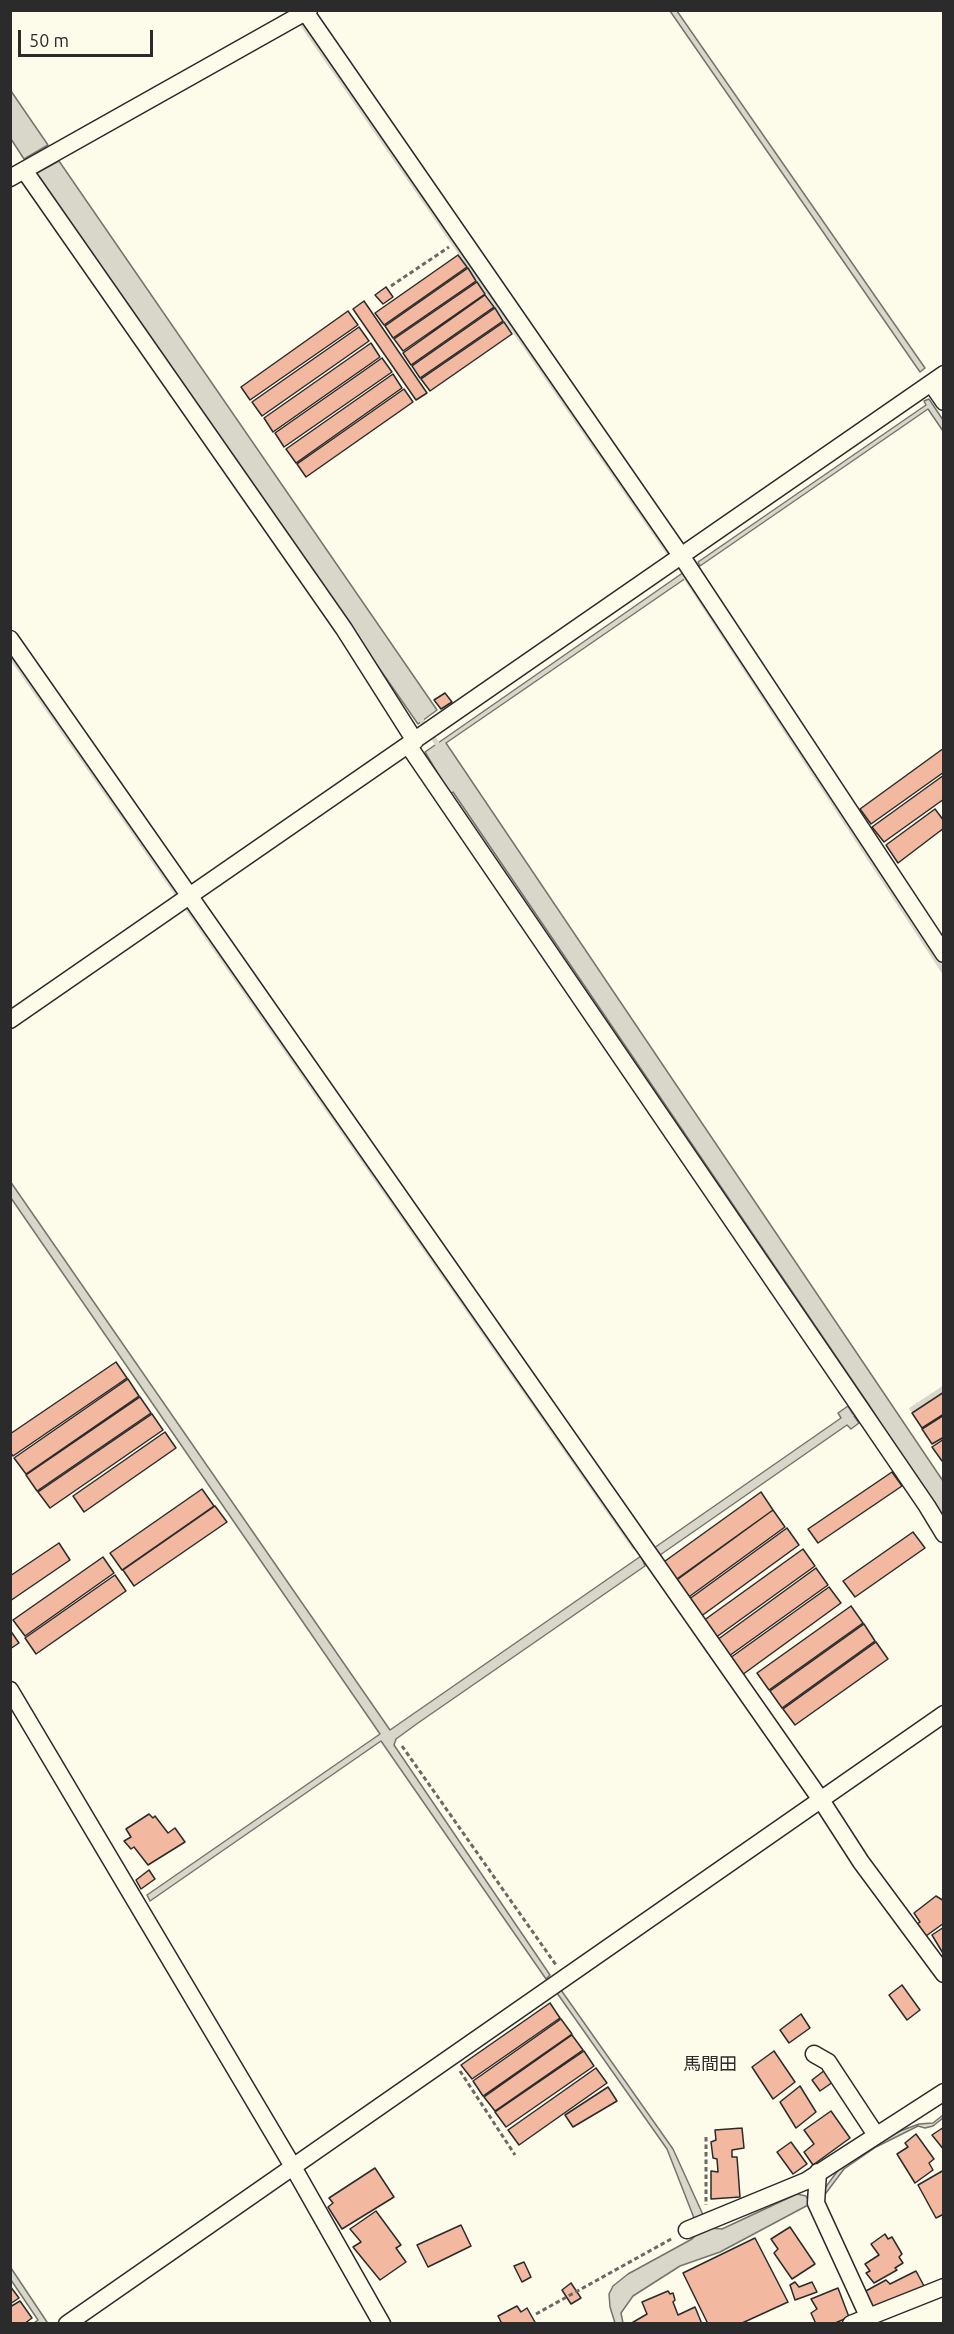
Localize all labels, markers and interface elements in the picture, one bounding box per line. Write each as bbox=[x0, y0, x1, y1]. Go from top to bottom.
scale bar bbox=[21, 18, 156, 56]
text: 50 m bbox=[29, 30, 69, 50]
district label: 馬間田 bbox=[683, 2053, 737, 2075]

